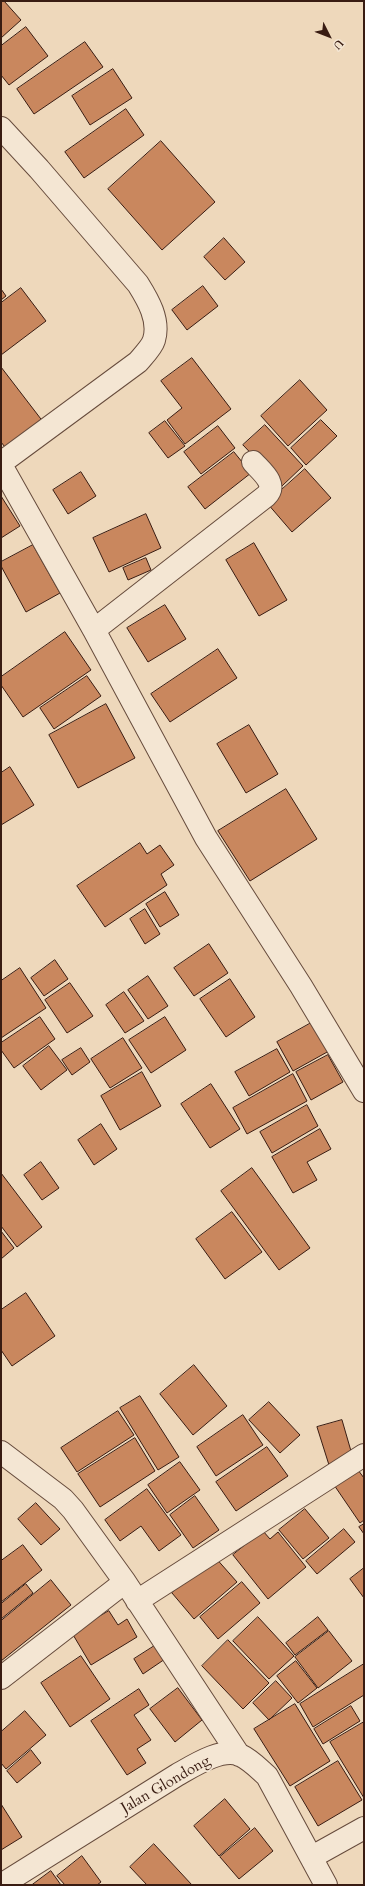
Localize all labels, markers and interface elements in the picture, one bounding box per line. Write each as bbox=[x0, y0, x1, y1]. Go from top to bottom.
north arrow bbox=[309, 16, 349, 56]
text: U bbox=[330, 36, 347, 53]
street label: Jalan Glondong bbox=[118, 1752, 214, 1818]

